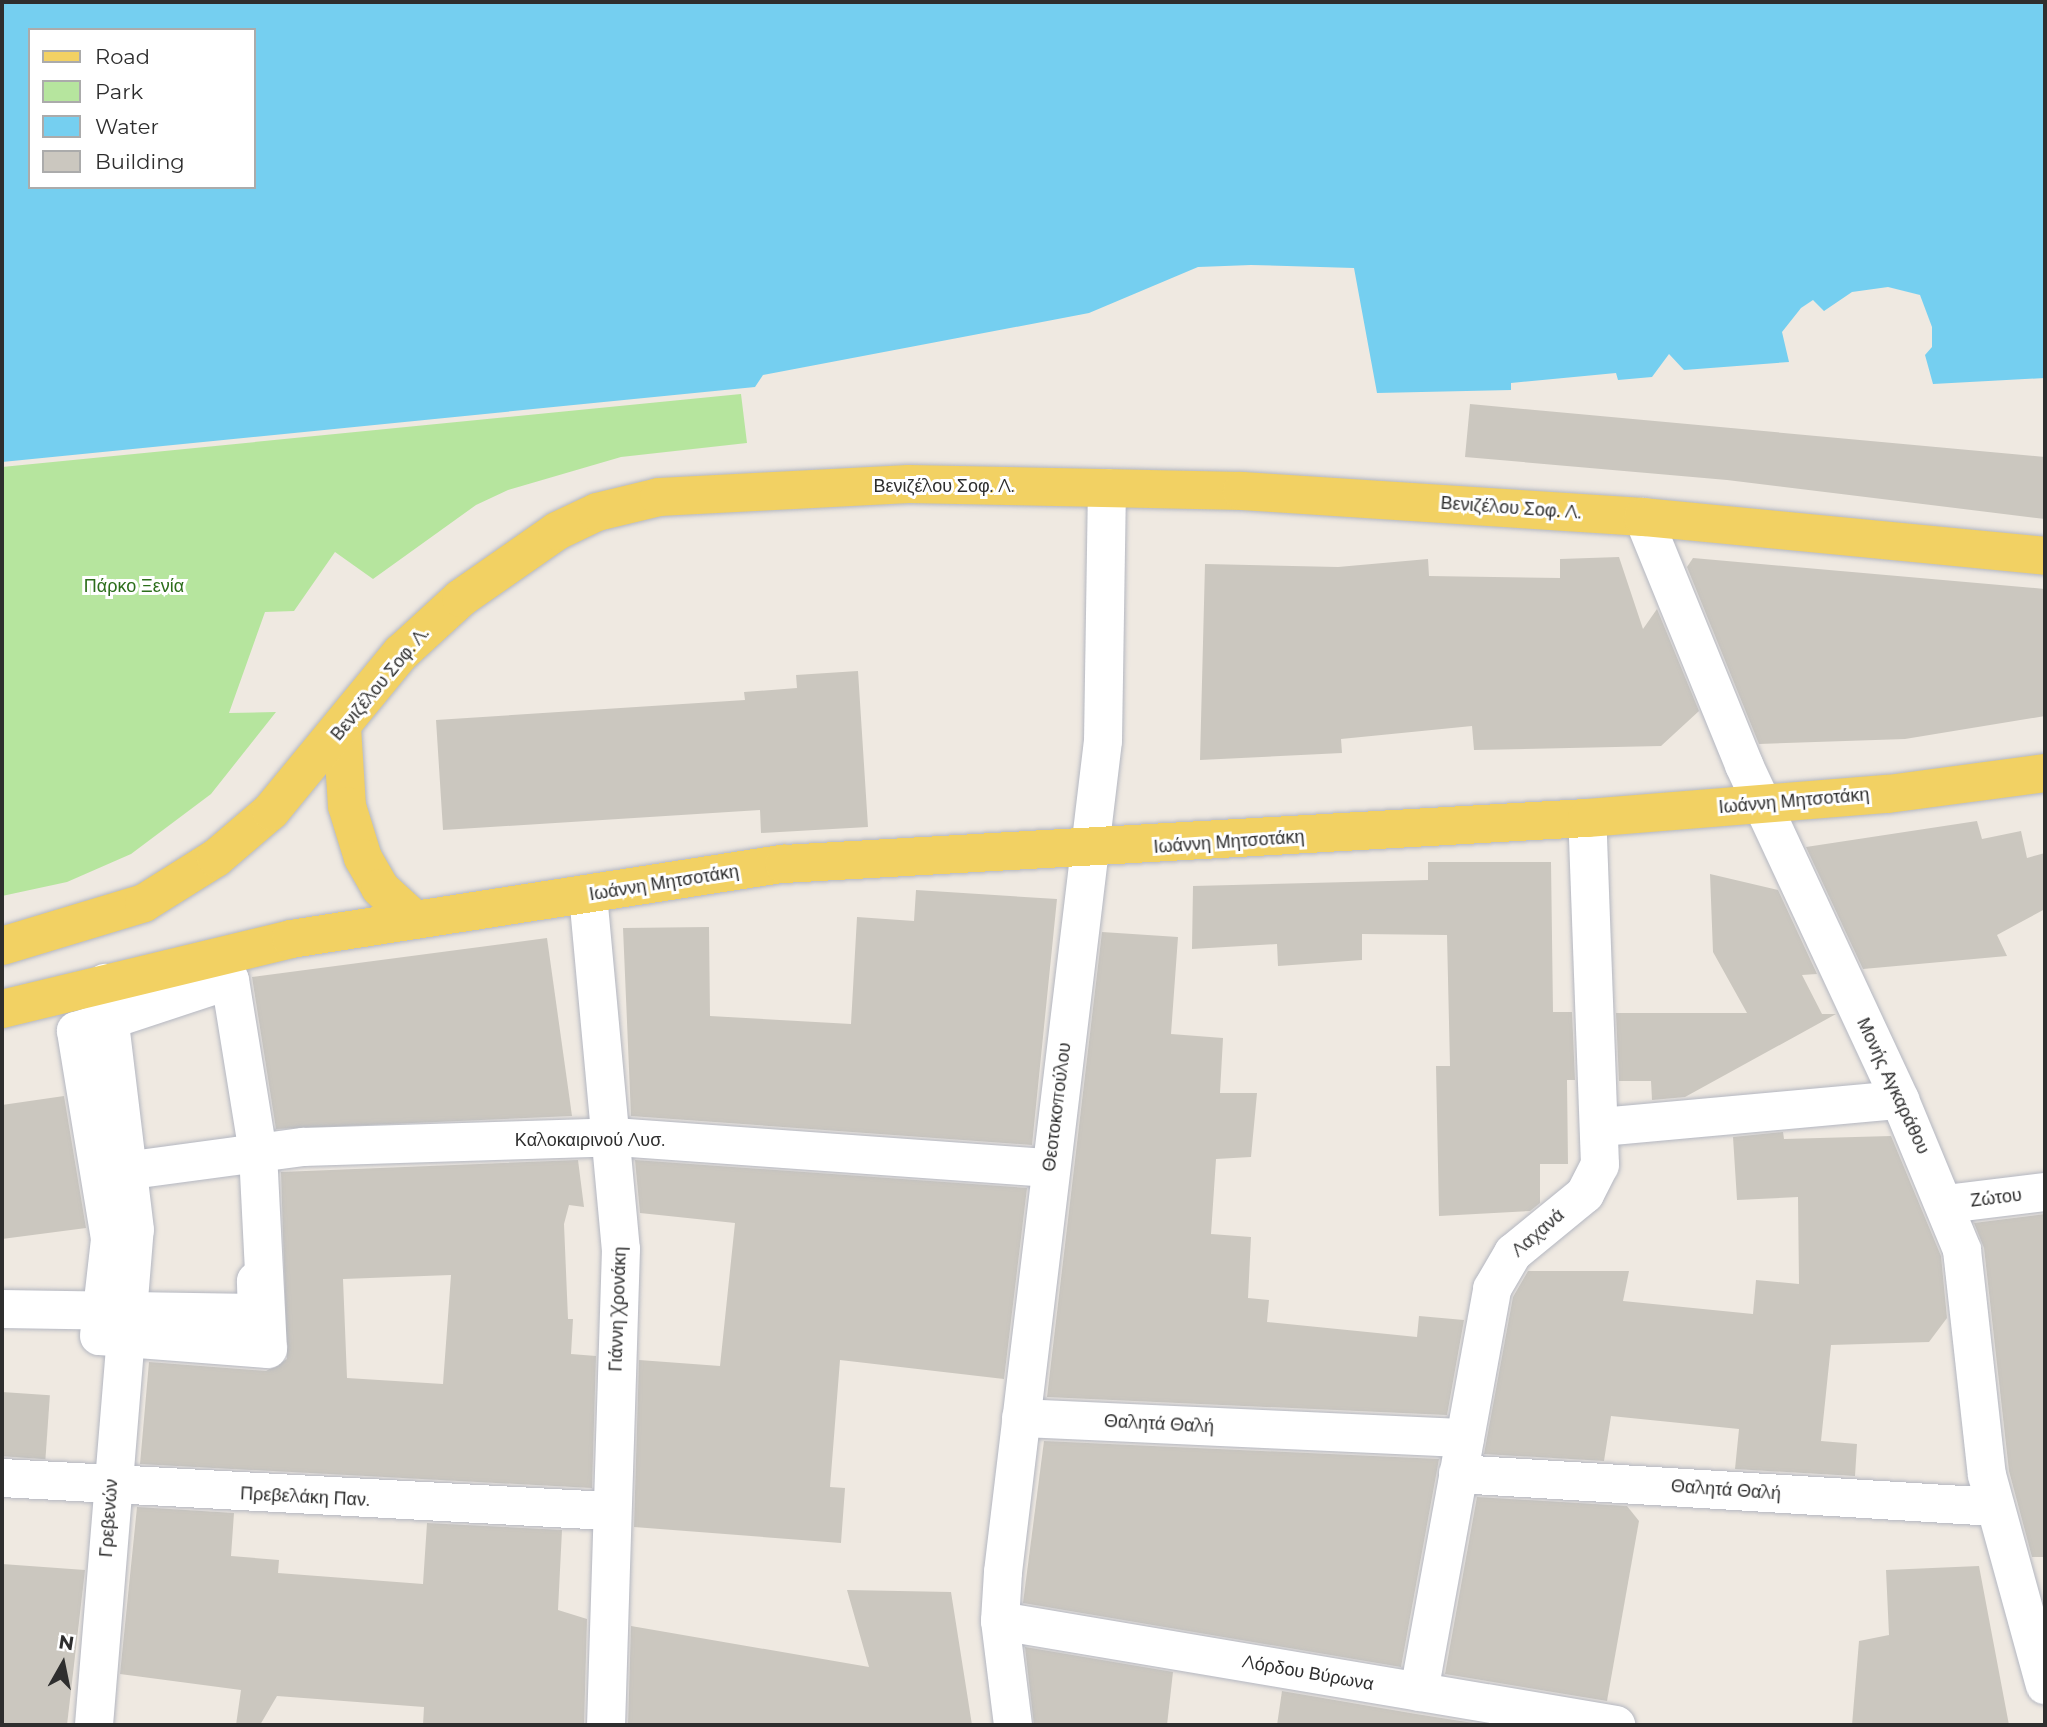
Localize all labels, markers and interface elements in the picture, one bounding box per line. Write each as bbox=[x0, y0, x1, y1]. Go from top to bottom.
legend bbox=[28, 28, 256, 189]
text: Road bbox=[95, 44, 150, 69]
text: Park bbox=[95, 79, 143, 104]
text: Water bbox=[95, 114, 159, 139]
text: Building bbox=[95, 149, 185, 174]
street label: Βενιζέλου Σοφ. Λ. bbox=[873, 475, 1015, 497]
street label: Βενιζέλου Σοφ. Λ. bbox=[1440, 492, 1582, 524]
park label: Πάρκο Ξενία bbox=[84, 575, 184, 597]
street label: Βενιζέλου Σοφ. Λ. bbox=[326, 623, 434, 745]
street label: Ιωάννη Μητσοτάκη bbox=[1718, 784, 1870, 818]
street label: Ιωάννη Μητσοτάκη bbox=[1153, 826, 1305, 858]
street label: Ιωάννη Μητσοτάκη bbox=[588, 861, 740, 905]
street label: Μονής Αγκαράθου bbox=[1852, 1014, 1934, 1158]
street label: Θεοτοκοπούλου bbox=[1038, 1041, 1076, 1173]
street label: Καλοκαιρινού Λυσ. bbox=[515, 1129, 665, 1151]
street label: Ζώτου bbox=[1969, 1184, 2023, 1212]
street label: Λαχανά bbox=[1507, 1204, 1569, 1262]
street label: Γιάννη Χρονάκη bbox=[605, 1246, 631, 1372]
street label: Θαλητά Θαλή bbox=[1103, 1410, 1215, 1438]
street label: Θαλητά Θαλή bbox=[1670, 1475, 1782, 1505]
street label: Γρεβενών bbox=[95, 1478, 123, 1558]
street label: Πρεβελάκη Παν. bbox=[240, 1483, 370, 1511]
north arrow bbox=[28, 1629, 98, 1699]
text: N bbox=[57, 1630, 76, 1655]
street label: Λόρδου Βύρωνα bbox=[1241, 1651, 1375, 1695]

